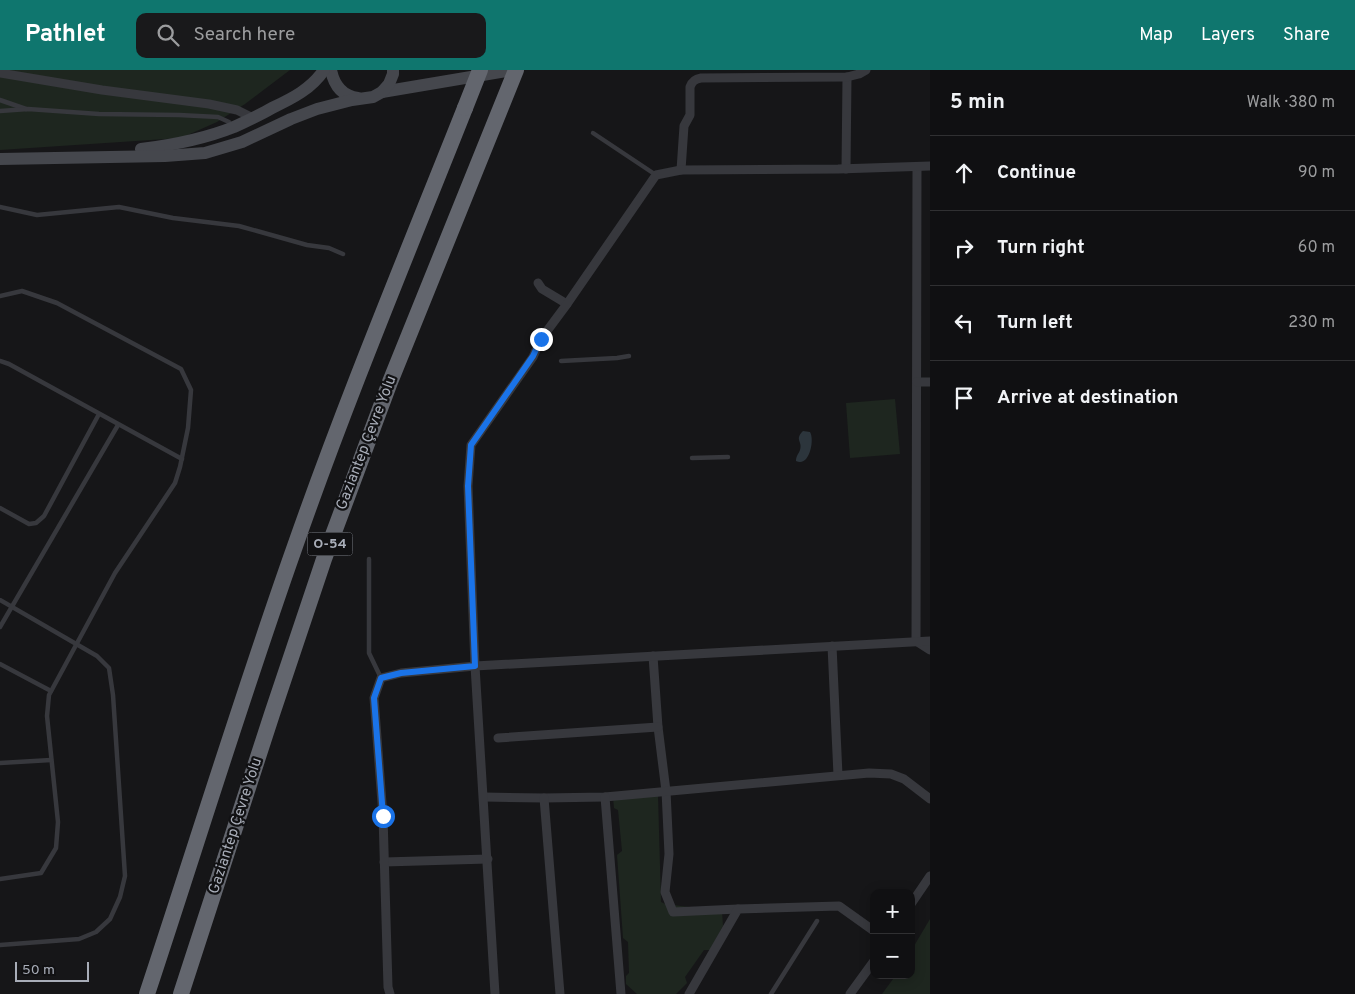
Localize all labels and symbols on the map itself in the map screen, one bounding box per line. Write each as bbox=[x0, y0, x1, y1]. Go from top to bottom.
route end bbox=[530, 328, 553, 351]
street label: Gaziantep Çevre Yolu bbox=[333, 373, 401, 513]
road number: O-54 bbox=[308, 532, 352, 556]
street label: Gaziantep Çevre Yolu bbox=[205, 755, 267, 897]
route start bbox=[372, 805, 395, 828]
scale bar bbox=[15, 959, 89, 982]

